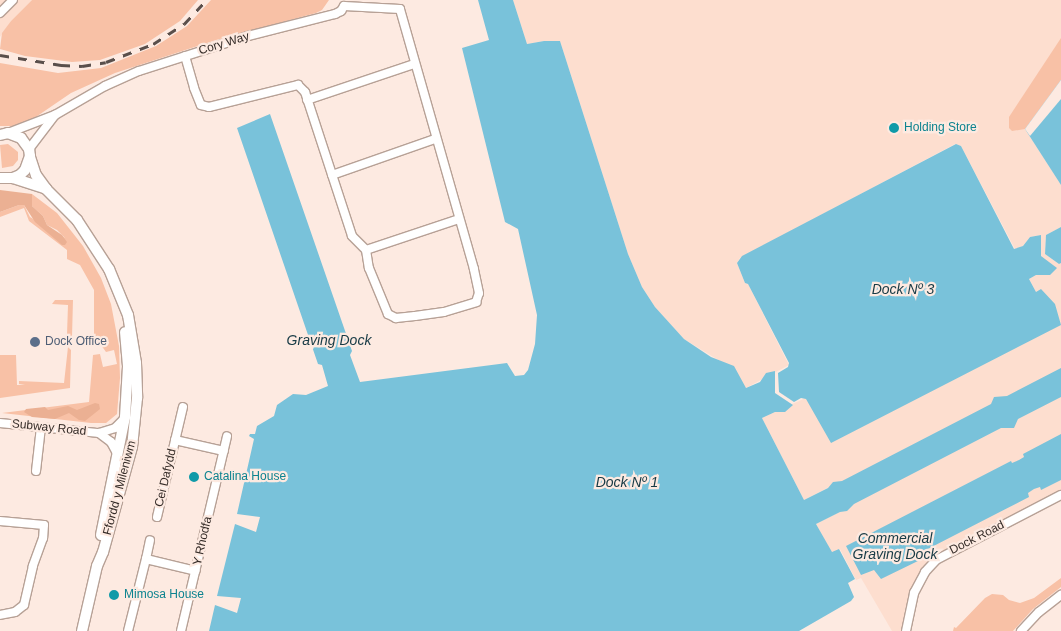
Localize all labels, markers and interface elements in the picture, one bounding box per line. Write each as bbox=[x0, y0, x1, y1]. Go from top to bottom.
street label: Cory Way bbox=[197, 29, 251, 59]
place label: Holding Store bbox=[904, 121, 977, 135]
marker: Holding Store bbox=[888, 122, 900, 134]
water label: Dock Nº 3 bbox=[872, 281, 934, 297]
water label: Graving Dock bbox=[287, 332, 371, 348]
place label: Dock Office bbox=[45, 335, 107, 349]
marker: Dock Office bbox=[29, 336, 41, 348]
street label: Subway Road bbox=[11, 417, 87, 439]
street label: Ffordd y Mileniwm bbox=[100, 439, 140, 537]
street label: Cei Dafydd bbox=[152, 447, 180, 509]
place label: Catalina House bbox=[204, 470, 286, 484]
marker: Catalina House bbox=[188, 471, 200, 483]
water label: Dock Nº 1 bbox=[596, 474, 658, 490]
street label: Y Rhodfa bbox=[190, 515, 216, 567]
street label: Dock Road bbox=[947, 518, 1007, 558]
water label: Commercial Graving Dock bbox=[853, 530, 937, 562]
place label: Mimosa House bbox=[124, 588, 204, 602]
marker: Mimosa House bbox=[108, 589, 120, 601]

